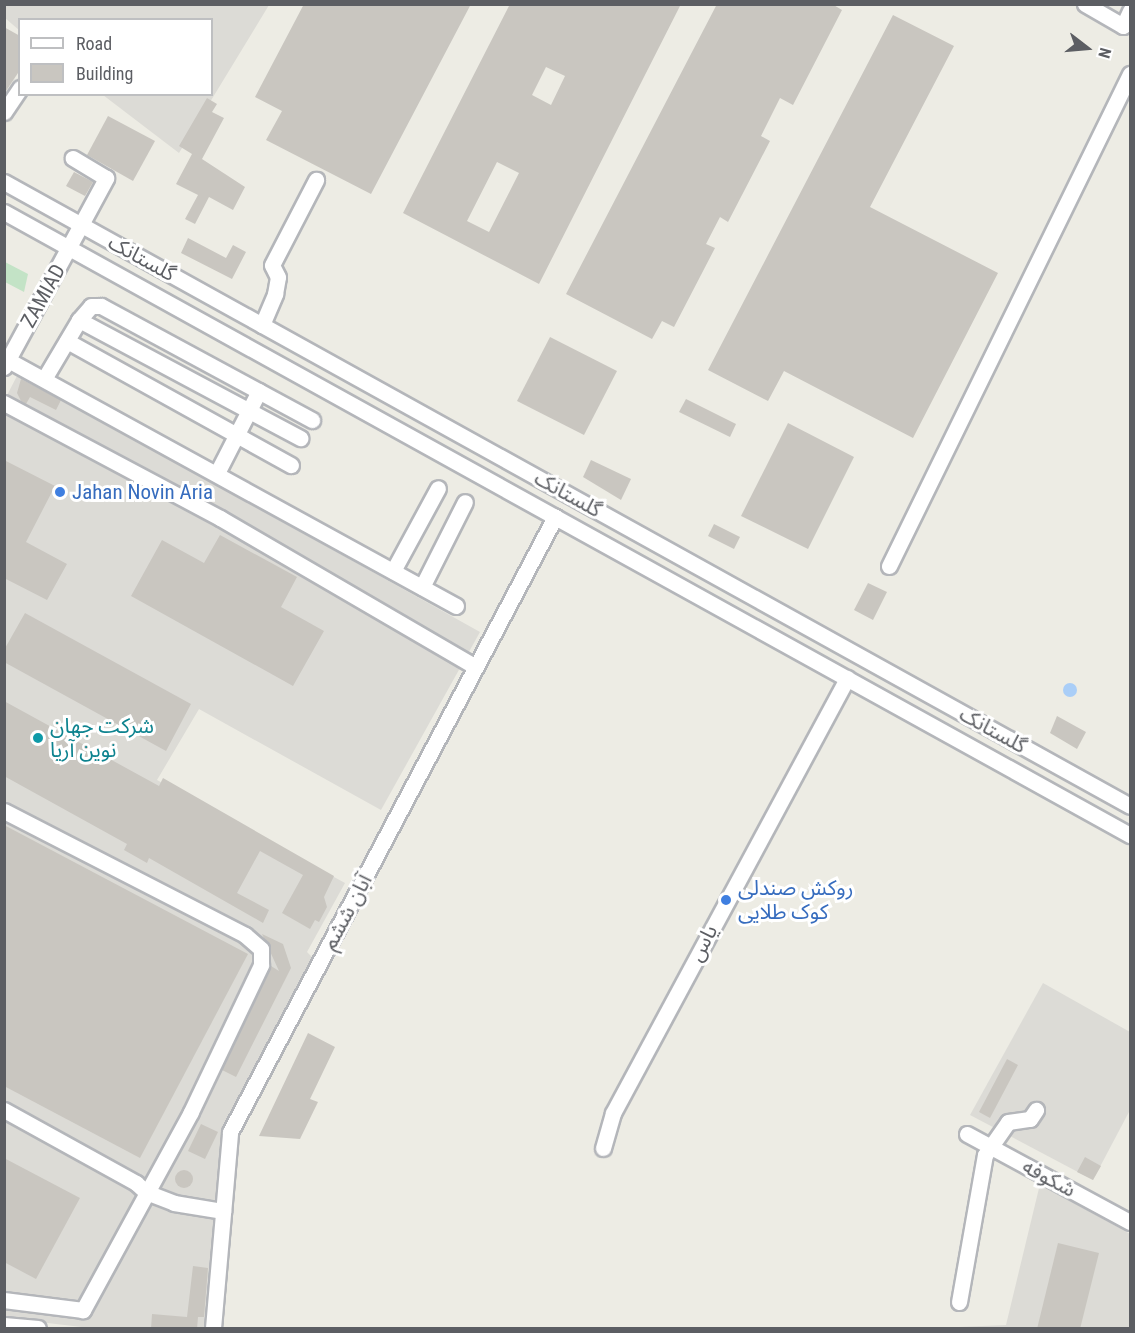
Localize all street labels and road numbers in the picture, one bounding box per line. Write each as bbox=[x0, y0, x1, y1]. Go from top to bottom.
street label: گلستانک bbox=[104, 229, 180, 287]
street label: ZAMIAD bbox=[15, 260, 71, 332]
street label: گلستانک bbox=[530, 465, 606, 523]
street label: گلستانک bbox=[955, 701, 1031, 759]
street label: آبان ششم bbox=[317, 870, 377, 954]
street label: یاس bbox=[683, 920, 723, 966]
street label: شکوفه bbox=[1018, 1154, 1080, 1202]

